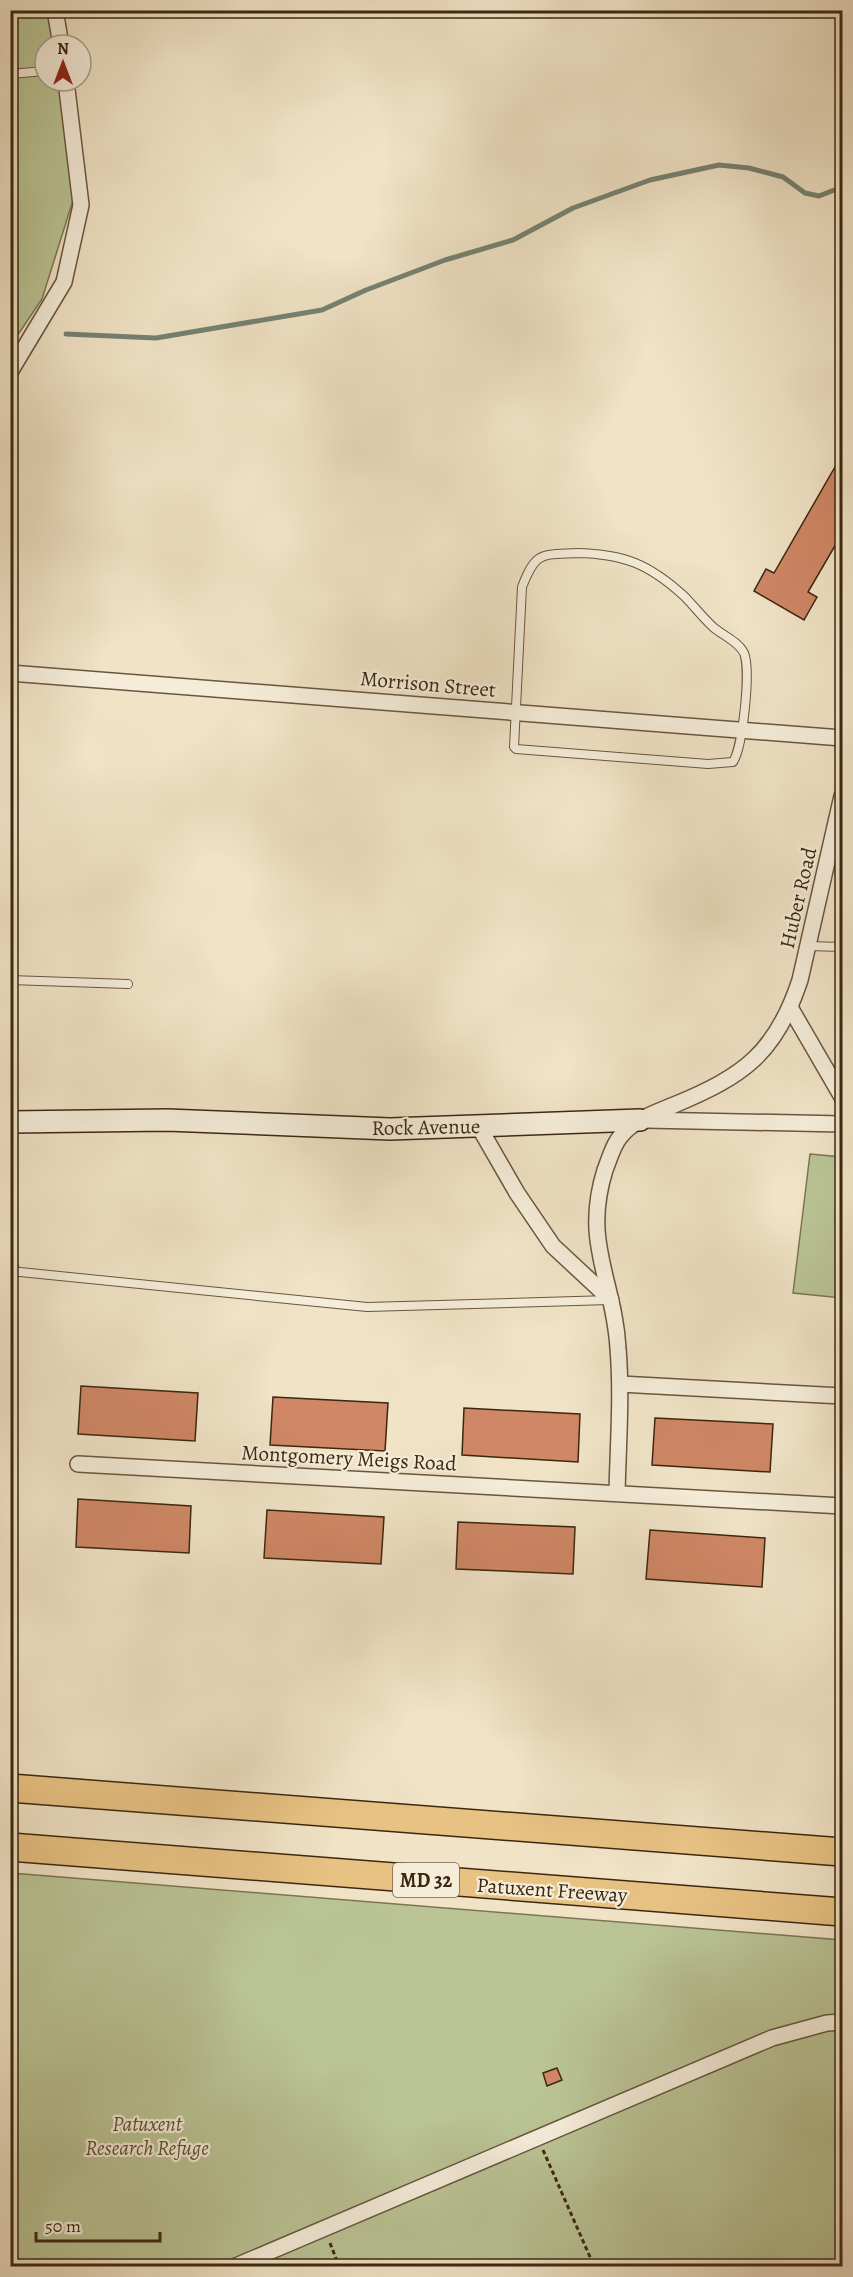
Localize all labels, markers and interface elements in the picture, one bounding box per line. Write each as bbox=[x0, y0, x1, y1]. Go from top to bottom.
north arrow bbox=[33, 33, 93, 93]
text: N bbox=[57, 38, 69, 60]
street label: Morrison Street bbox=[359, 664, 497, 704]
street label: Huber Road bbox=[773, 844, 823, 951]
street label: Rock Avenue bbox=[371, 1112, 481, 1142]
street label: Montgomery Meigs Road bbox=[241, 1438, 458, 1478]
road number: MD 32 bbox=[393, 1863, 459, 1897]
street label: Patuxent Freeway bbox=[476, 1871, 629, 1909]
park label: Patuxent Research Refuge bbox=[85, 2110, 209, 2162]
scale bar bbox=[36, 2205, 160, 2243]
text: 50 m bbox=[45, 2214, 81, 2238]

